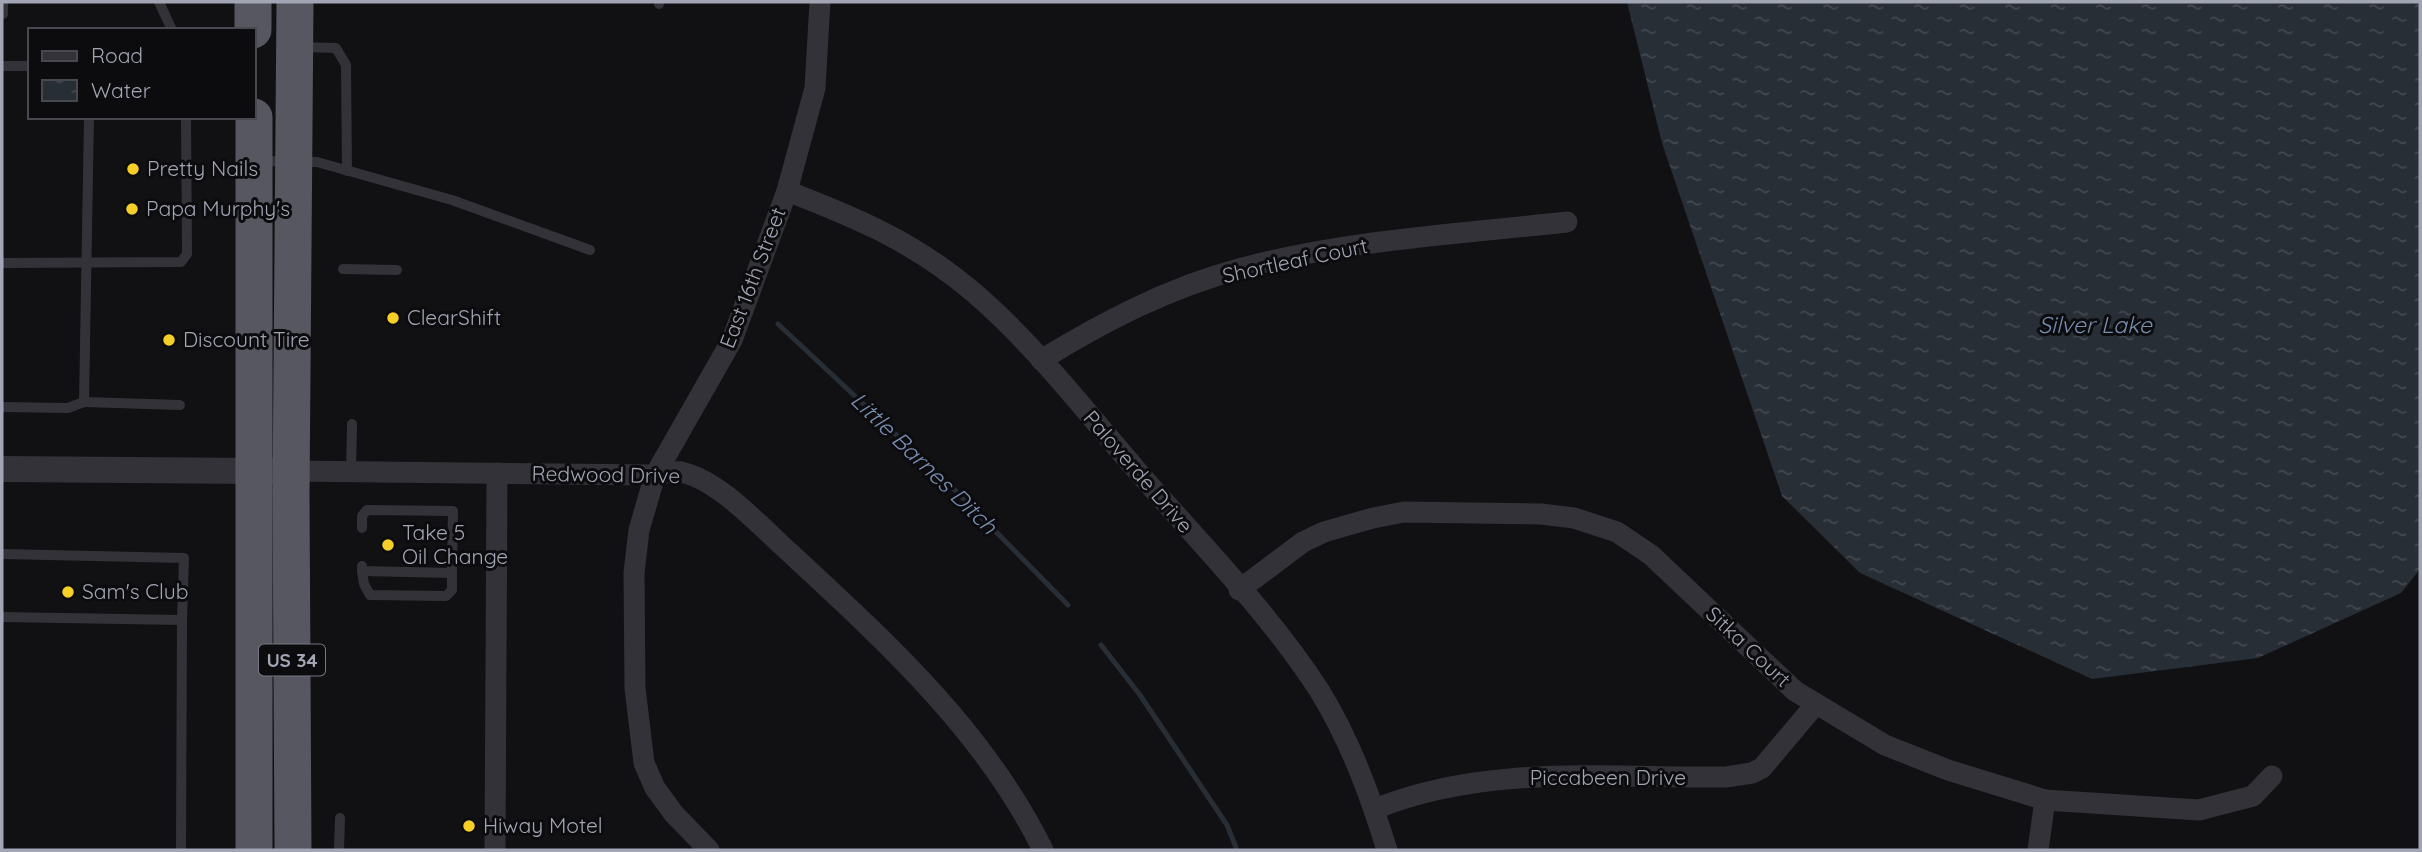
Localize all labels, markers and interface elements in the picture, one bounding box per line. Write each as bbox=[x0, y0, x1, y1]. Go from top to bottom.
legend bbox=[28, 28, 256, 119]
text: Road bbox=[91, 42, 143, 68]
text: Water bbox=[91, 77, 151, 103]
place label: Pretty Nails bbox=[147, 155, 258, 181]
marker: Pretty Nails bbox=[125, 161, 141, 177]
place label: Papa Murphy's bbox=[146, 195, 290, 221]
marker: Papa Murphy's bbox=[124, 201, 140, 217]
street label: East 16th Street bbox=[713, 204, 791, 352]
street label: Shortleaf Court bbox=[1220, 232, 1370, 288]
place label: ClearShift bbox=[407, 304, 501, 330]
marker: ClearShift bbox=[385, 310, 401, 326]
water label: Silver Lake bbox=[2038, 310, 2153, 339]
place label: Discount Tire bbox=[183, 326, 310, 352]
marker: Discount Tire bbox=[161, 332, 177, 348]
water label: Little Barnes Ditch bbox=[845, 385, 1004, 541]
street label: Paloverde Drive bbox=[1079, 405, 1199, 538]
street label: Redwood Drive bbox=[531, 460, 681, 488]
place label: Take 5 Oil Change bbox=[402, 519, 508, 569]
marker: Take 5 Oil Change bbox=[380, 537, 396, 553]
place label: Sam's Club bbox=[82, 578, 188, 604]
marker: Sam's Club bbox=[60, 584, 76, 600]
street label: Sitka Court bbox=[1701, 600, 1797, 692]
road number: US 34 bbox=[259, 645, 325, 676]
street label: Piccabeen Drive bbox=[1530, 764, 1686, 790]
place label: Hiway Motel bbox=[483, 812, 603, 838]
marker: Hiway Motel bbox=[461, 818, 477, 834]

